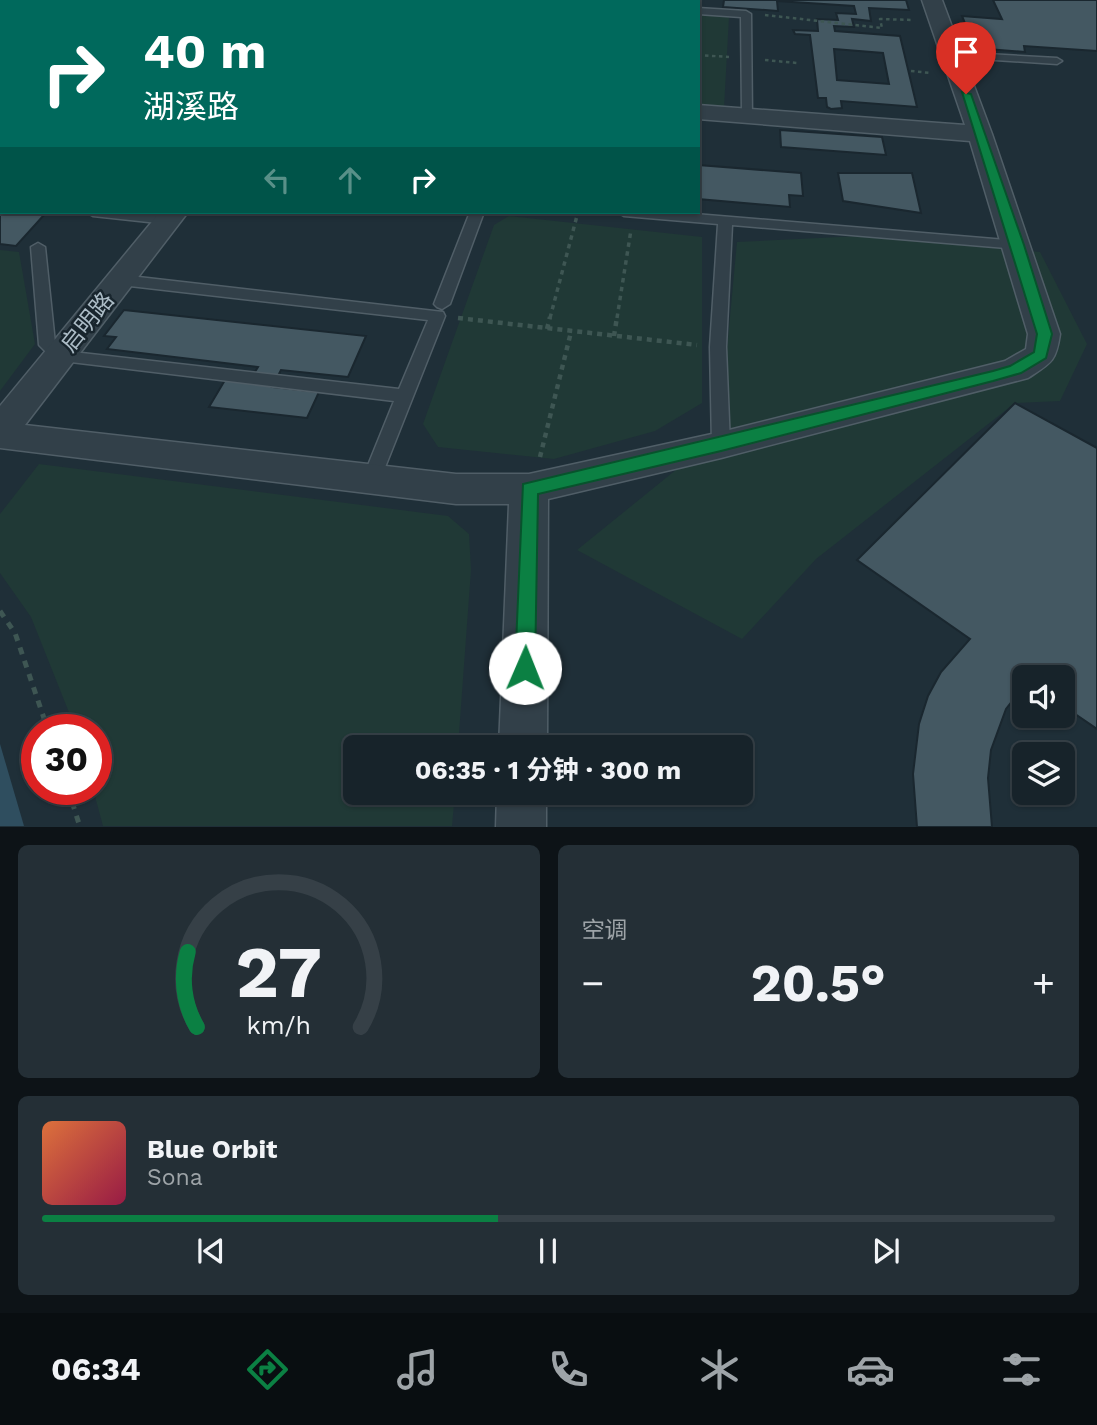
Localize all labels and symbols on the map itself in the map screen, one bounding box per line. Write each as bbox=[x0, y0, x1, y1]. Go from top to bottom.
pin bbox=[936, 22, 996, 94]
street label: 启明路 bbox=[55, 287, 120, 358]
position arrow bbox=[488, 631, 562, 705]
speed limit sign: 30 bbox=[21, 714, 112, 805]

